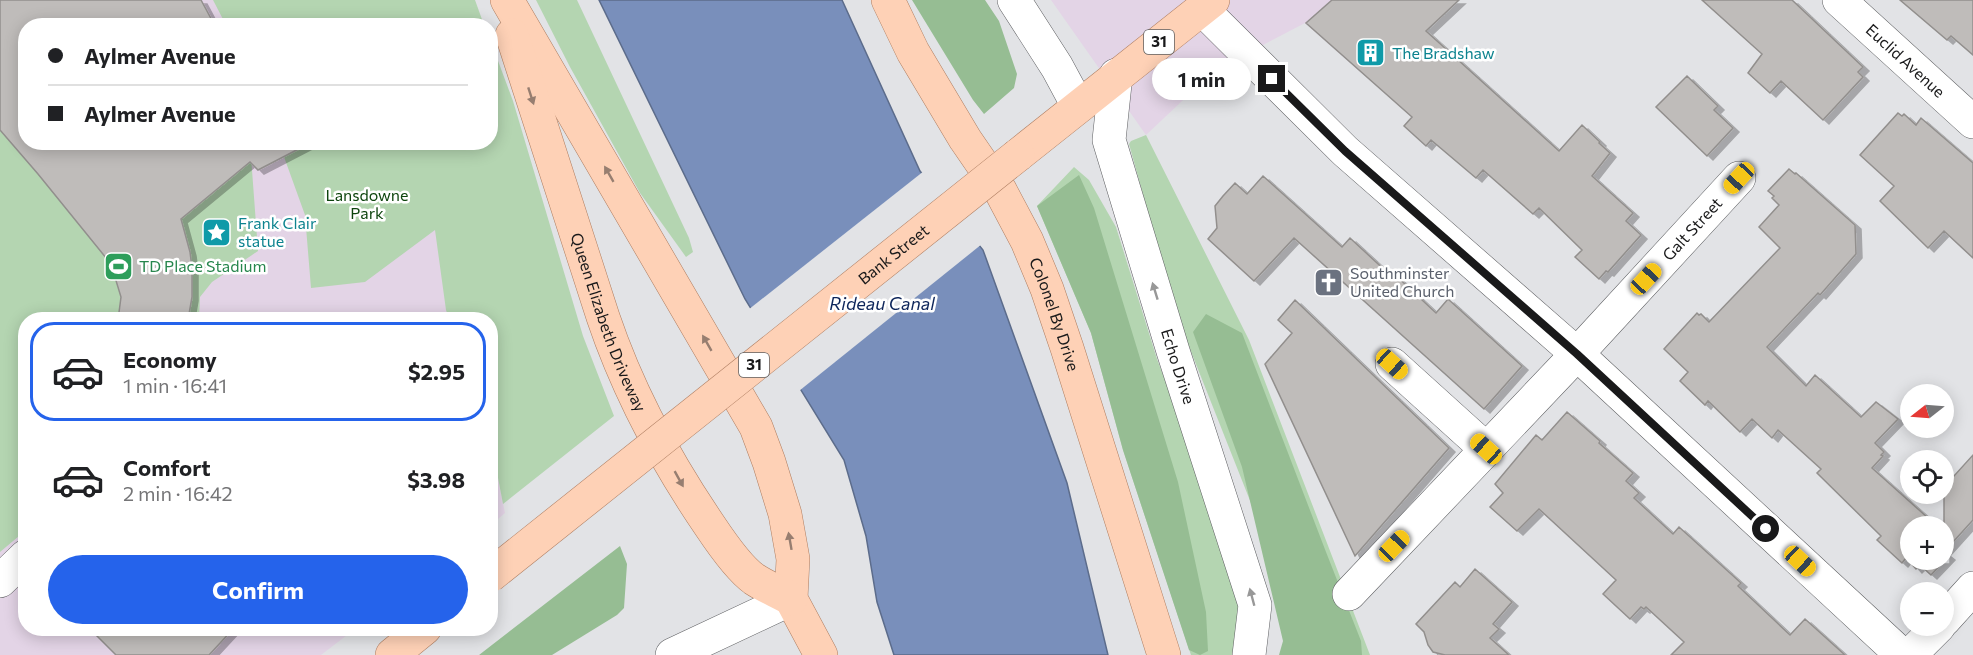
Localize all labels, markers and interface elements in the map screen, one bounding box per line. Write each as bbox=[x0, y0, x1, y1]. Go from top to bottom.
street label: Euclid Avenue bbox=[1862, 19, 1949, 101]
road number: 31 bbox=[1144, 30, 1174, 54]
building icon: The Bradshaw bbox=[1355, 37, 1387, 69]
text: Aylmer Avenue bbox=[84, 42, 236, 69]
place label: The Bradshaw bbox=[1392, 43, 1495, 62]
callout: 1 min bbox=[1152, 58, 1251, 100]
route end bbox=[1258, 65, 1285, 92]
text: 1 min bbox=[1178, 67, 1225, 91]
one-way arrow bbox=[527, 87, 536, 105]
text: Aylmer Avenue bbox=[84, 100, 236, 127]
car bbox=[1720, 159, 1758, 197]
one-way arrow bbox=[604, 166, 614, 183]
park label: Lansdowne Park bbox=[326, 185, 408, 222]
street label: Galt Street bbox=[1658, 193, 1726, 264]
place label: Frank Clair statue bbox=[238, 213, 317, 250]
place icon: Frank Clair statue bbox=[201, 216, 233, 248]
street label: Bank Street bbox=[854, 220, 933, 288]
street label: Queen Elizabeth Driveway bbox=[567, 230, 651, 415]
sports icon: TD Place Stadium bbox=[102, 250, 134, 282]
street label: Colonel By Drive bbox=[1026, 254, 1084, 373]
place label: TD Place Stadium bbox=[139, 256, 266, 275]
car bbox=[1627, 260, 1665, 298]
place label: Southminster United Church bbox=[1350, 263, 1454, 300]
church icon: Southminster United Church bbox=[1313, 266, 1345, 298]
one-way arrow bbox=[1150, 282, 1159, 300]
water label: Rideau Canal bbox=[829, 292, 935, 314]
street label: Echo Drive bbox=[1158, 326, 1199, 406]
one-way arrow bbox=[702, 334, 712, 351]
icon: car bbox=[51, 345, 105, 399]
car bbox=[1373, 345, 1411, 383]
text: Economy bbox=[123, 346, 217, 373]
road number: 31 bbox=[739, 353, 769, 377]
text: $2.95 bbox=[408, 358, 465, 385]
text: 1 min · 16:41 bbox=[123, 373, 227, 397]
north arrow bbox=[1900, 384, 1954, 438]
map controls bbox=[1900, 384, 1954, 636]
car bbox=[1467, 430, 1505, 468]
button: locate bbox=[1900, 450, 1954, 504]
icon: car bbox=[51, 453, 105, 507]
text: Comfort bbox=[123, 454, 211, 481]
text: $3.98 bbox=[407, 466, 465, 493]
one-way arrow bbox=[674, 471, 684, 488]
text: 2 min · 16:42 bbox=[123, 481, 233, 505]
route start bbox=[1752, 515, 1779, 542]
button: + bbox=[1900, 516, 1954, 570]
car bbox=[1375, 527, 1413, 565]
one-way arrow bbox=[785, 531, 794, 550]
car bbox=[1781, 542, 1819, 580]
button: Confirm bbox=[48, 555, 468, 624]
button: − bbox=[1900, 582, 1954, 636]
one-way arrow bbox=[1246, 588, 1256, 606]

